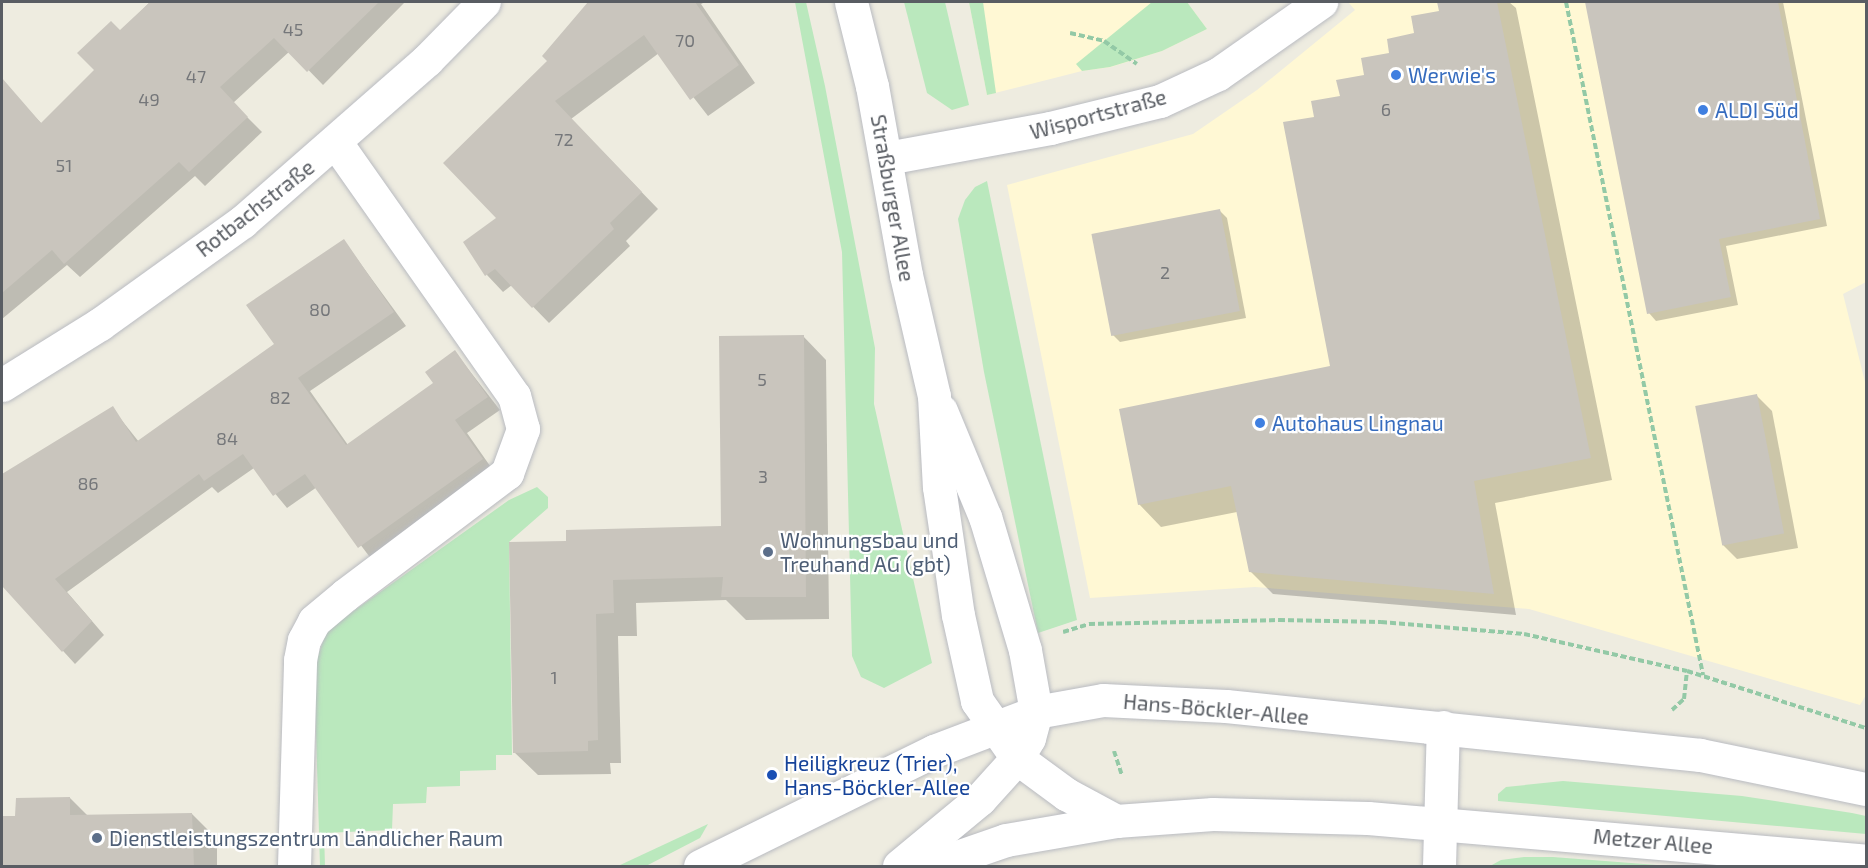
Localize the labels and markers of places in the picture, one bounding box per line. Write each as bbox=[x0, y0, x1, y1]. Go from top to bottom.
place label: Werwie's bbox=[1408, 62, 1496, 88]
marker: Werwie's bbox=[1389, 68, 1403, 82]
place label: ALDI Süd bbox=[1715, 97, 1799, 123]
marker: ALDI Süd bbox=[1696, 103, 1710, 117]
place label: Autohaus Lingnau bbox=[1272, 410, 1444, 436]
marker: Autohaus Lingnau bbox=[1253, 416, 1267, 430]
place label: Wohnungsbau und Treuhand AG (gbt) bbox=[780, 527, 959, 577]
marker: Wohnungsbau und Treuhand AG (gbt) bbox=[761, 545, 775, 559]
place label: Heiligkreuz (Trier), Hans-Böckler-Allee bbox=[784, 750, 970, 800]
marker: Heiligkreuz (Trier), Hans-Böckler-Allee bbox=[765, 768, 779, 782]
place label: Dienstleistungszentrum Ländlicher Raum bbox=[109, 825, 504, 851]
marker: Dienstleistungszentrum Ländlicher Raum bbox=[90, 831, 104, 845]

